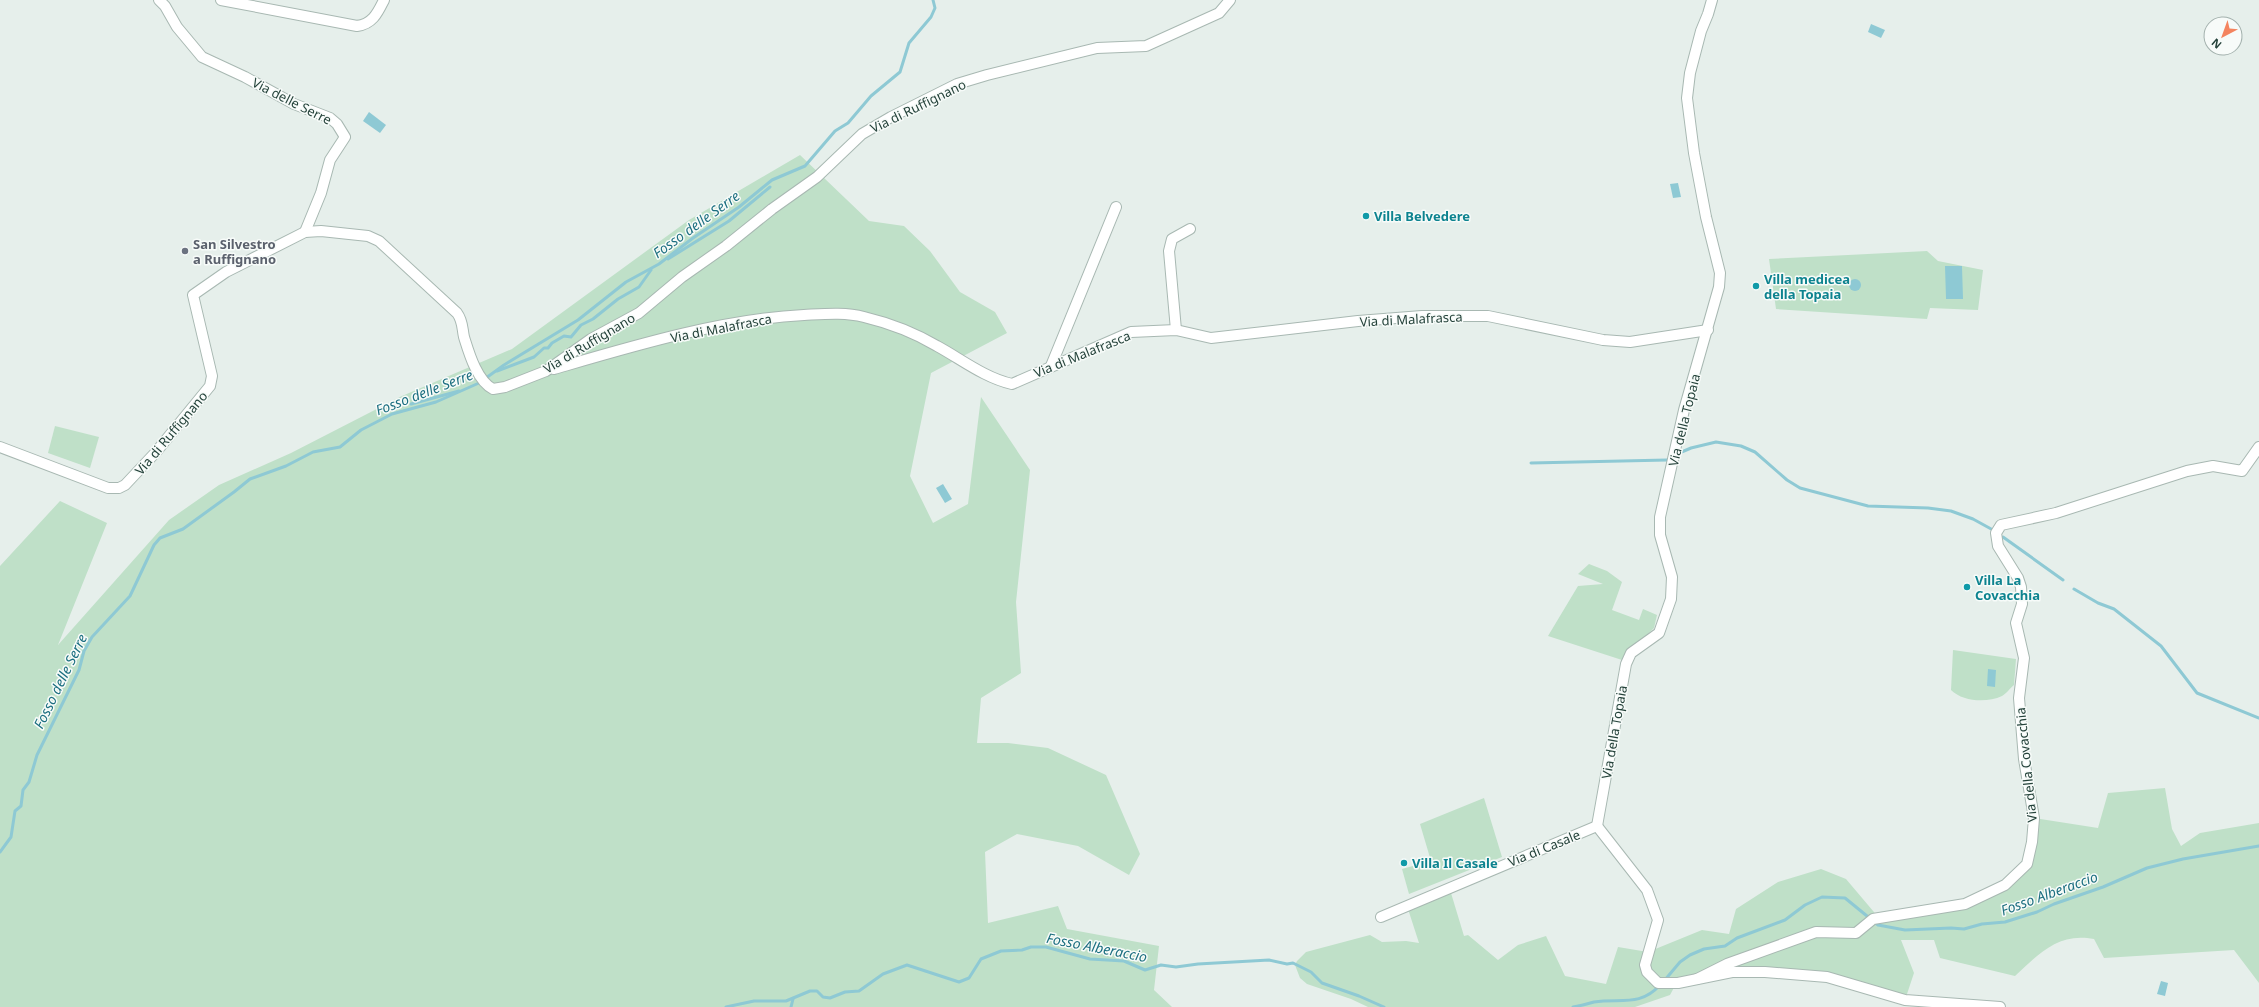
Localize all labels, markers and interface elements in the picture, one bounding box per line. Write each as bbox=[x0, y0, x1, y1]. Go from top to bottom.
north arrow bbox=[2203, 16, 2243, 56]
text: N bbox=[2208, 35, 2224, 53]
street label: Via delle Serre bbox=[249, 73, 335, 129]
street label: Via di Ruffignano bbox=[867, 75, 969, 137]
water label: Fosso delle Serre bbox=[649, 186, 743, 262]
place label: Villa Belvedere bbox=[1374, 207, 1470, 225]
marker: Villa Belvedere bbox=[1361, 211, 1371, 221]
place label: San Silvestro a Ruffignano bbox=[193, 235, 276, 268]
marker: San Silvestro a Ruffignano bbox=[180, 246, 190, 256]
place label: Villa medicea della Topaia bbox=[1764, 270, 1850, 303]
marker: Villa medicea della Topaia bbox=[1751, 281, 1761, 291]
street label: Via di Malafrasca bbox=[1359, 307, 1463, 331]
street label: Via di Ruffignano bbox=[540, 308, 638, 378]
street label: Via di Malafrasca bbox=[669, 309, 773, 347]
street label: Via di Malafrasca bbox=[1031, 326, 1133, 382]
water label: Fosso delle Serre bbox=[373, 365, 476, 419]
street label: Via della Topaia bbox=[1664, 372, 1704, 468]
street label: Via di Ruffignano bbox=[131, 387, 211, 479]
place label: Villa La Covacchia bbox=[1975, 571, 2040, 604]
marker: Villa La Covacchia bbox=[1962, 582, 1972, 592]
water label: Fosso delle Serre bbox=[29, 631, 91, 731]
street label: Via della Topaia bbox=[1597, 684, 1631, 780]
street label: Via della Covacchia bbox=[2011, 707, 2041, 823]
street label: Via di Casale bbox=[1505, 825, 1583, 871]
place label: Villa Il Casale bbox=[1412, 854, 1498, 872]
marker: Villa Il Casale bbox=[1399, 858, 1409, 868]
water label: Fosso Alberaccio bbox=[1998, 867, 2100, 919]
water label: Fosso Alberaccio bbox=[1045, 928, 1149, 966]

